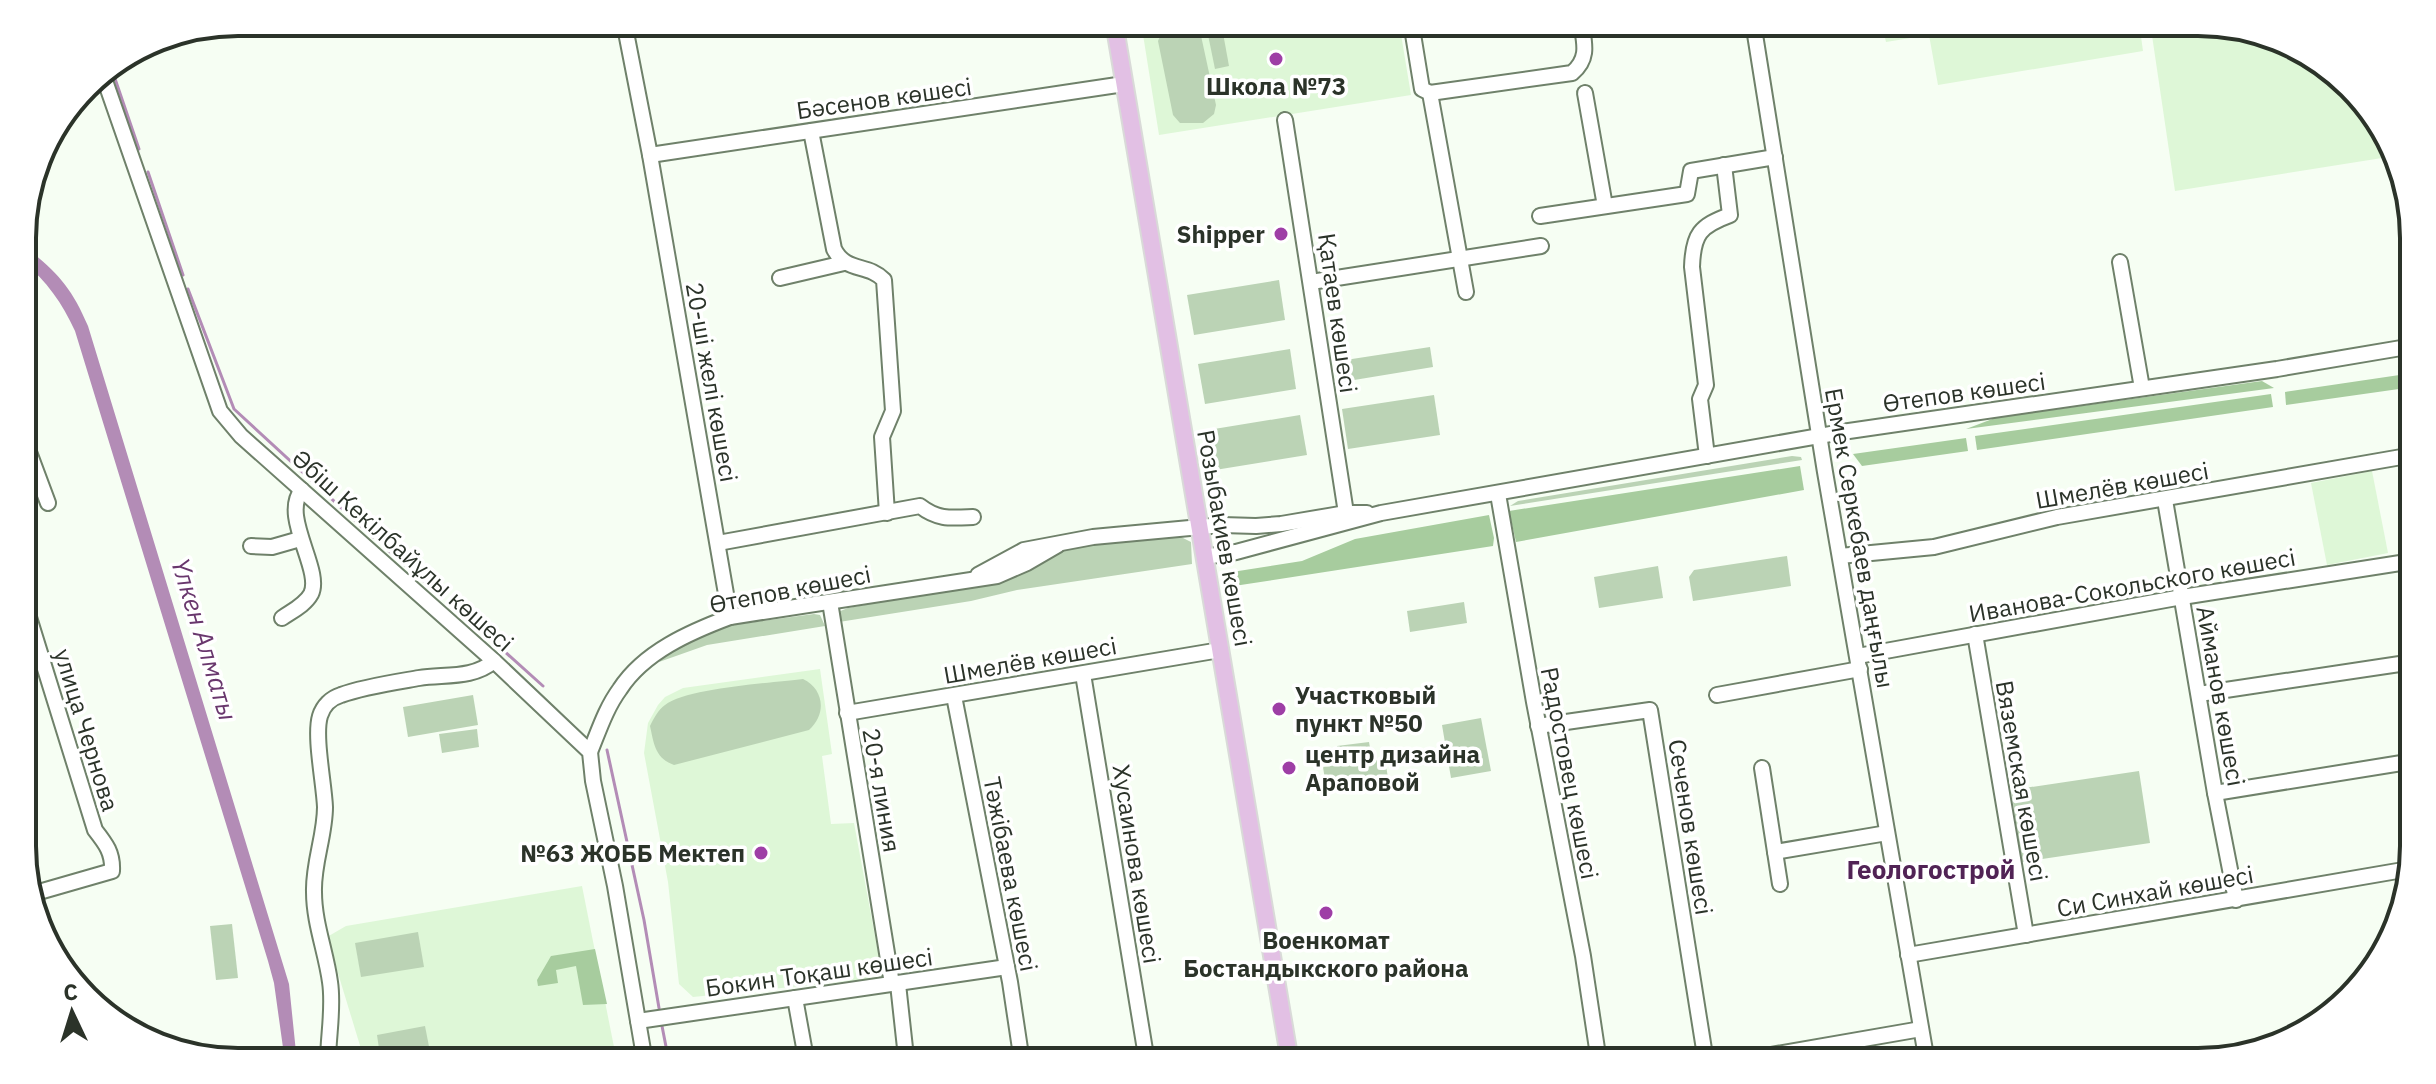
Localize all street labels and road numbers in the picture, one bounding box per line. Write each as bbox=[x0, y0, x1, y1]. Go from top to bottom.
street label: Бәсенов көшесі bbox=[794, 70, 974, 126]
street label: Қатаев көшесі bbox=[1311, 231, 1365, 395]
street label: 20-ші желі көшесі bbox=[679, 280, 745, 484]
street label: Өтепов көшесі bbox=[1881, 365, 2047, 419]
street label: Ермек Серкебаев даңғылы bbox=[1818, 385, 1902, 691]
street label: Розыбакиев көшесі bbox=[1190, 427, 1260, 649]
street label: Әбіш Кекілбайұлы көшесі bbox=[285, 442, 521, 658]
street label: Шмелёв көшесі bbox=[2033, 454, 2211, 516]
street label: Иванова-Сокольского көшесі bbox=[1966, 540, 2298, 630]
street label: Өтепов көшесі bbox=[706, 558, 874, 620]
street label: Айманов көшесі bbox=[2189, 603, 2253, 789]
street label: Шмелёв көшесі bbox=[941, 629, 1119, 691]
street label: улица Чернова bbox=[47, 645, 127, 815]
street label: Радостовец көшесі bbox=[1534, 664, 1606, 882]
street label: Вяземская көшесі bbox=[1989, 678, 2055, 884]
street label: 20-я линия bbox=[855, 725, 909, 855]
street label: Сеченов көшесі bbox=[1661, 737, 1721, 917]
street label: Хусаинова көшесі bbox=[1105, 762, 1169, 966]
street label: Тәжібаева көшесі bbox=[976, 774, 1046, 974]
street label: Си Синхай көшесі bbox=[2054, 858, 2256, 924]
street label: Бокин Тоқаш көшесі bbox=[703, 940, 935, 1004]

